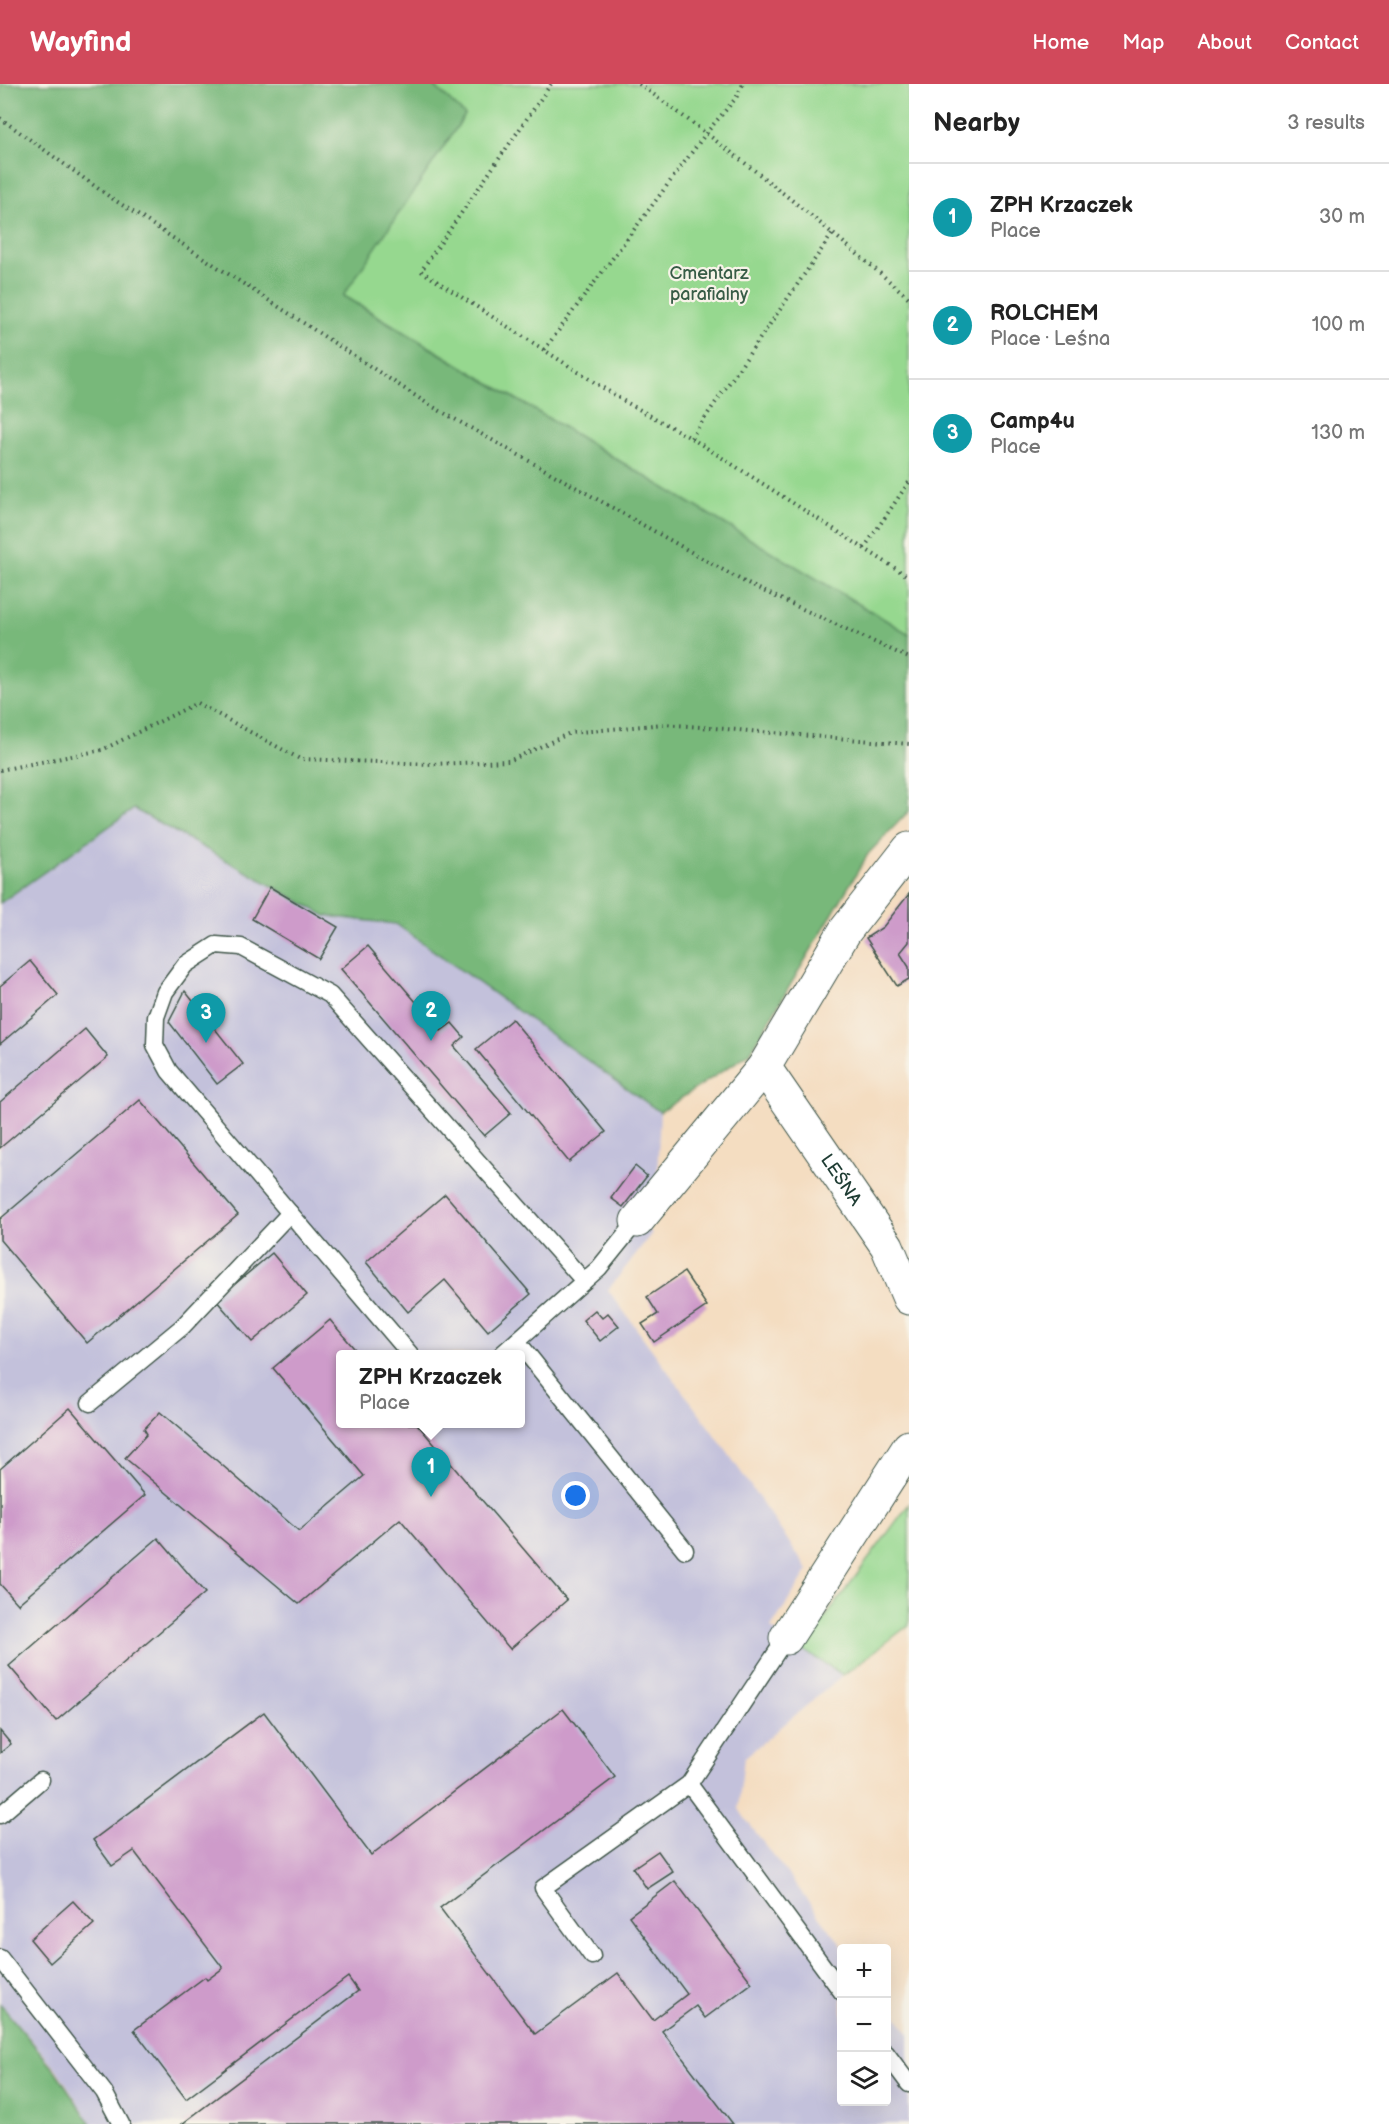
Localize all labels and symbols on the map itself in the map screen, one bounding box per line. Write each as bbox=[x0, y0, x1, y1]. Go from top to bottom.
park label: Cmentarz parafialny bbox=[669, 263, 749, 305]
pin: 2 bbox=[412, 992, 450, 1041]
pin: 3 bbox=[186, 994, 226, 1043]
street label: LEŚNA bbox=[816, 1150, 866, 1209]
pin: 1 bbox=[412, 1448, 450, 1497]
your location bbox=[561, 1481, 590, 1510]

